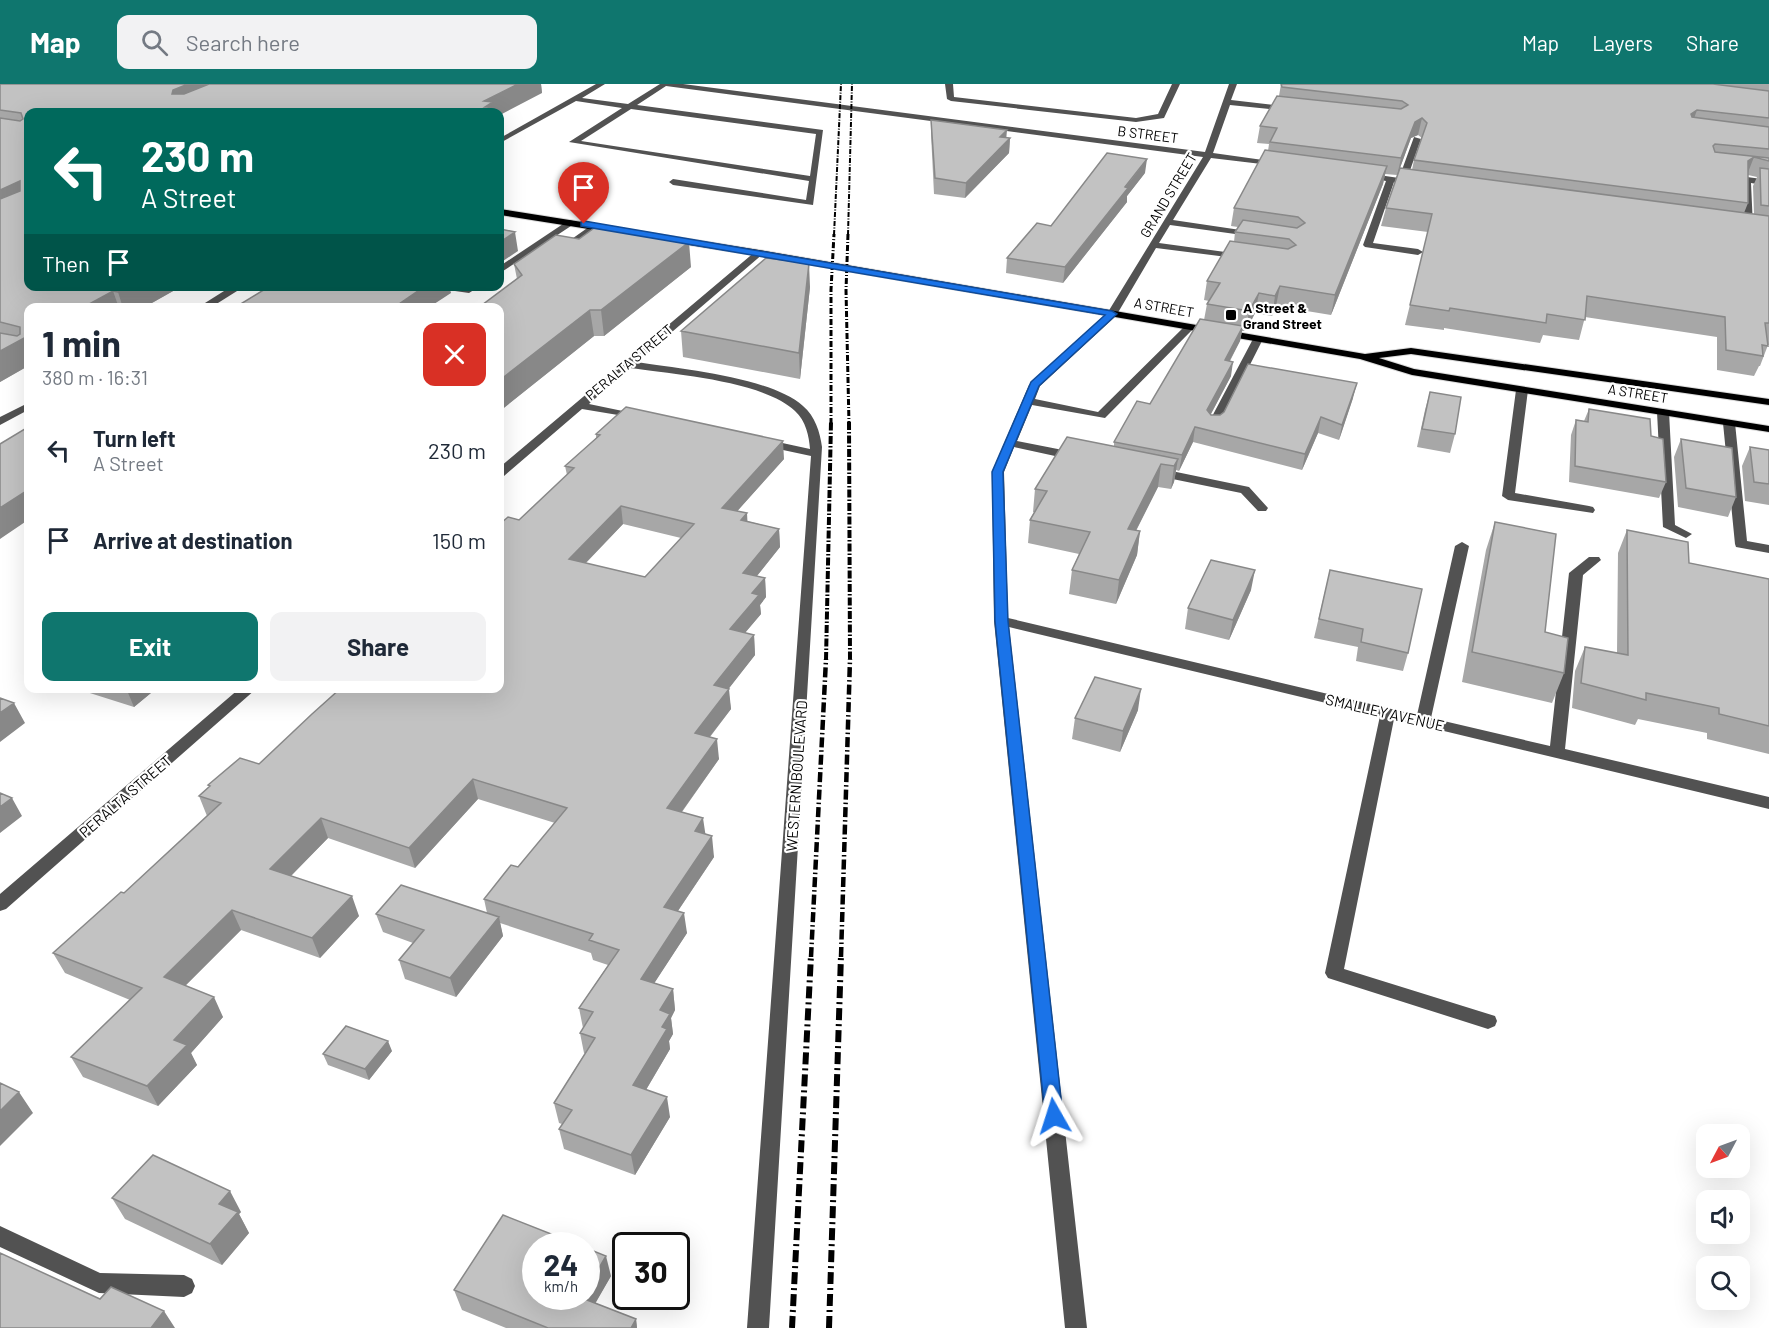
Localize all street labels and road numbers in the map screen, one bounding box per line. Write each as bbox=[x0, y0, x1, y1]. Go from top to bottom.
street label: B STREET bbox=[1117, 122, 1179, 146]
street label: GRAND STREET bbox=[1136, 149, 1200, 241]
street label: A STREET bbox=[1133, 293, 1195, 321]
street label: PERALTA STREET bbox=[582, 320, 676, 403]
street label: A STREET bbox=[1607, 380, 1669, 406]
street label: SMALLEY AVENUE bbox=[1324, 690, 1446, 734]
street label: WESTERN BOULEVARD bbox=[782, 700, 810, 852]
street label: PERALTA STREET bbox=[75, 751, 175, 841]

